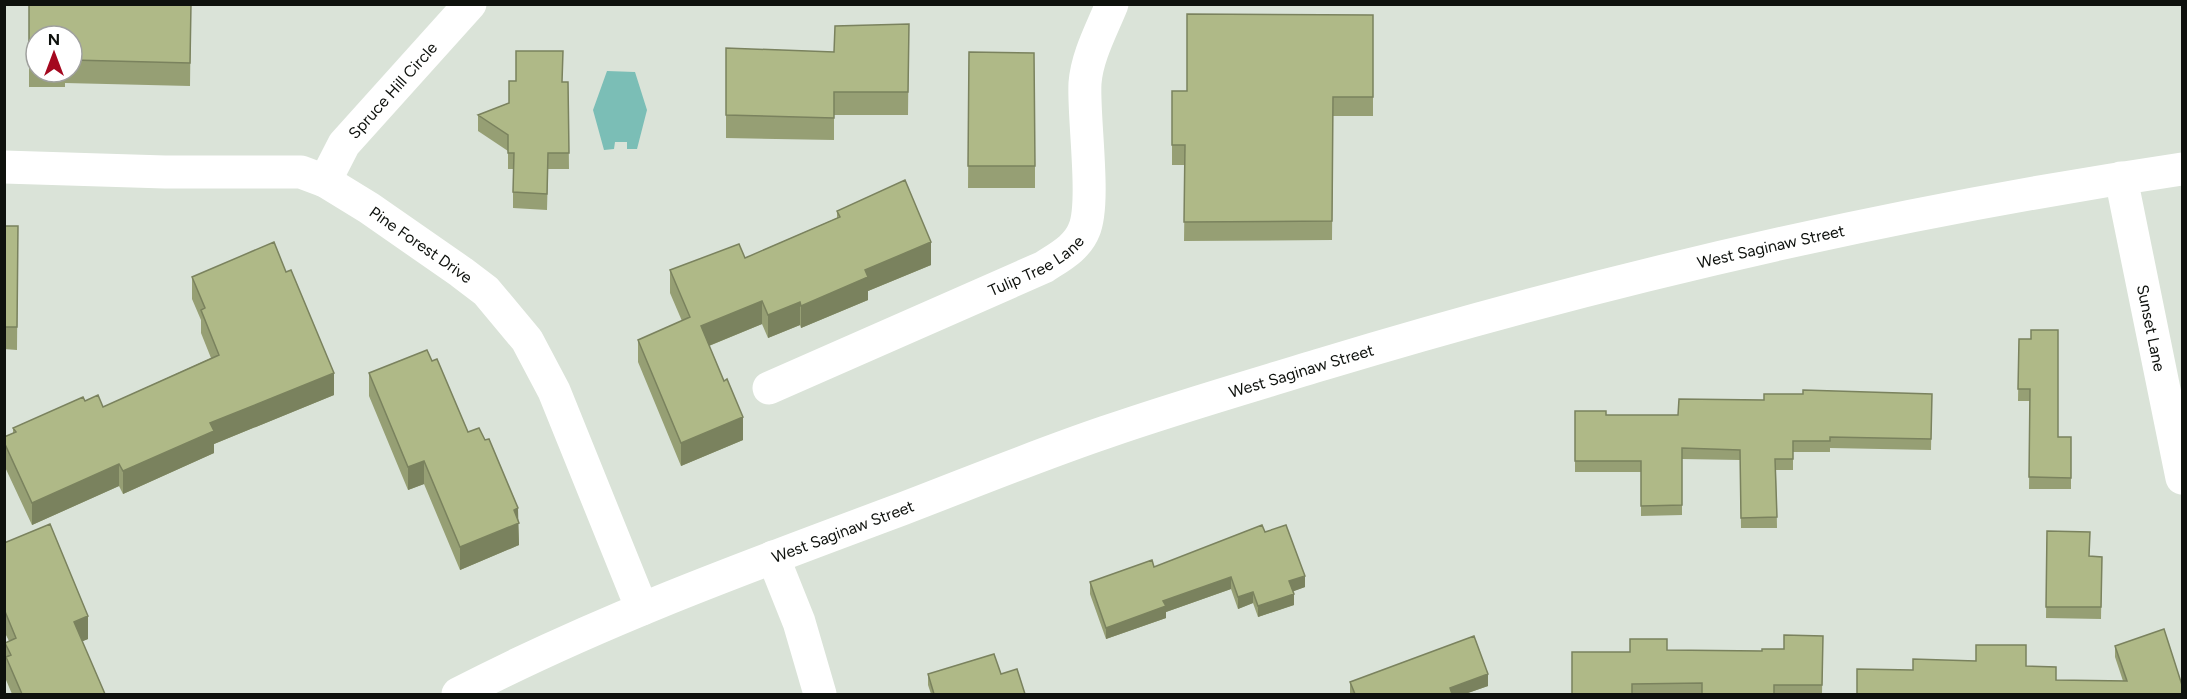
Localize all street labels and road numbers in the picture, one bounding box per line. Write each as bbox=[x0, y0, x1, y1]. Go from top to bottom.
street label: Spruce Hill Circle bbox=[344, 38, 441, 142]
street label: Pine Forest Drive bbox=[366, 202, 477, 287]
street label: West Saginaw Street bbox=[1695, 221, 1846, 272]
street label: Tulip Tree Lane bbox=[985, 232, 1088, 300]
street label: Sunset Lane bbox=[2133, 283, 2170, 373]
street label: West Saginaw Street bbox=[1226, 340, 1376, 401]
street label: West Saginaw Street bbox=[769, 496, 917, 566]

